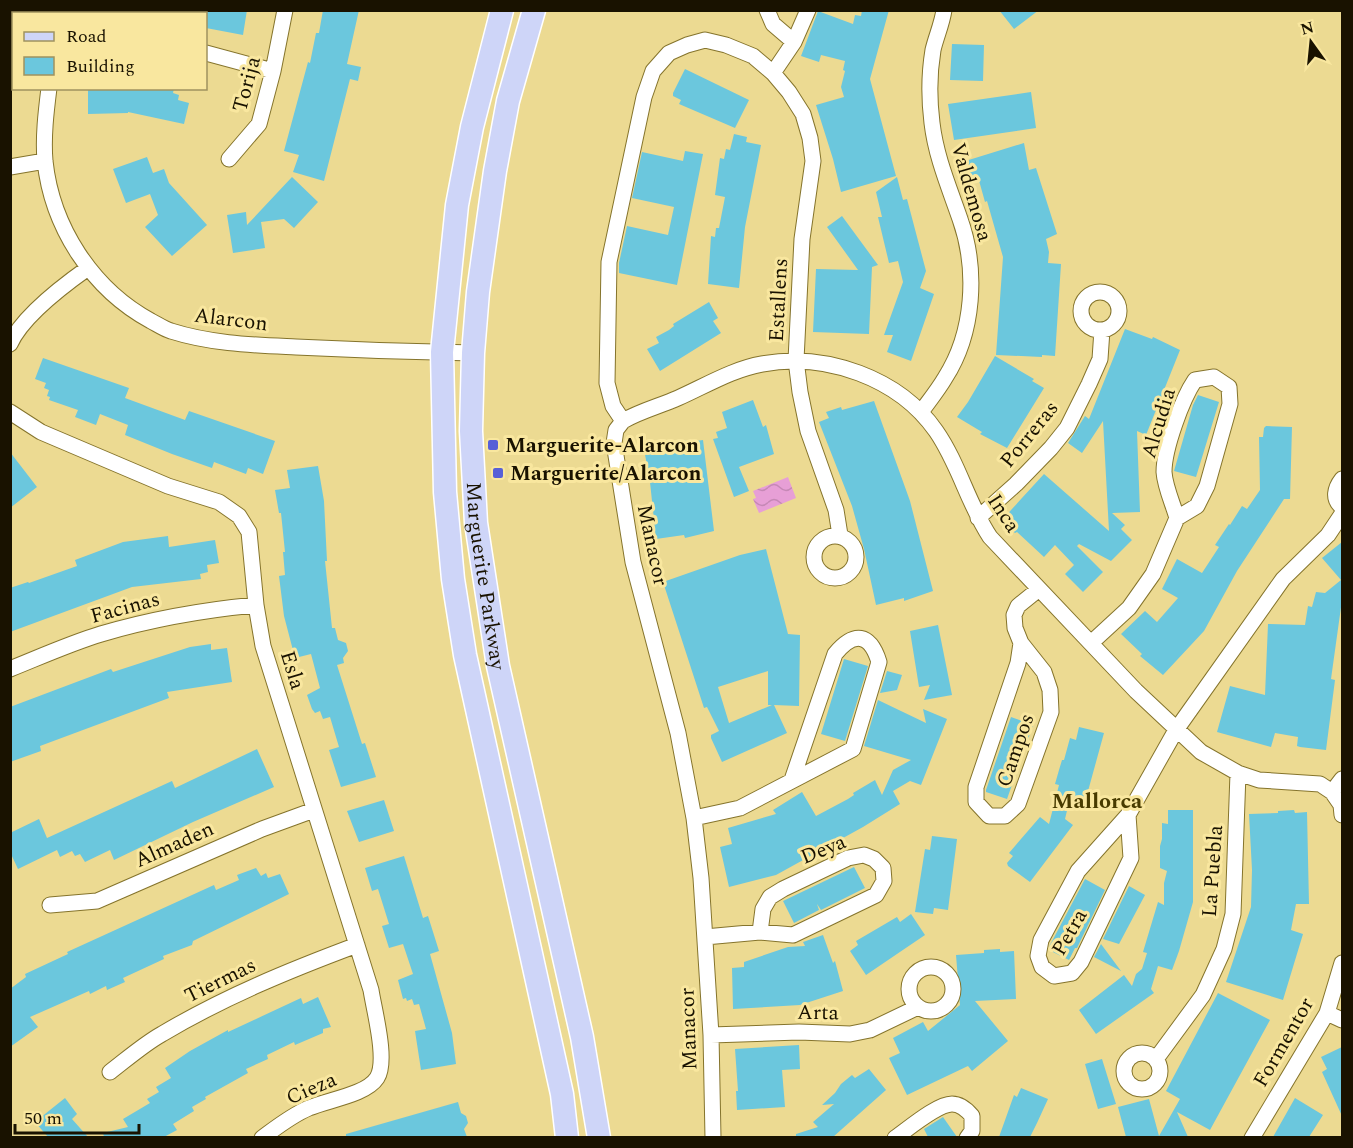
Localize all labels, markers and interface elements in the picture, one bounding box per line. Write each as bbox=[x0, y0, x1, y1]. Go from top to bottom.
legend bbox=[12, 12, 207, 90]
north arrow bbox=[1281, 12, 1341, 72]
text: N bbox=[1298, 15, 1317, 42]
text: Road bbox=[66, 23, 107, 50]
street label: Torija bbox=[224, 52, 270, 116]
text: Building bbox=[66, 53, 135, 80]
street label: Valdemosa bbox=[942, 139, 1001, 246]
street label: Estallens bbox=[761, 257, 797, 343]
street label: Alarcon bbox=[192, 300, 270, 340]
street label: Alcudia bbox=[1133, 383, 1185, 462]
street label: Porreras bbox=[992, 394, 1067, 475]
place label: Marguerite-Alarcon bbox=[505, 430, 699, 462]
marker: Marguerite-Alarcon bbox=[486, 438, 500, 452]
place label: Marguerite/Alarcon bbox=[510, 458, 701, 490]
marker: Marguerite/Alarcon bbox=[491, 466, 505, 480]
street label: Marguerite Parkway bbox=[457, 481, 514, 673]
street label: Inca bbox=[979, 488, 1028, 540]
street label: Manacor bbox=[628, 502, 676, 589]
street label: Facinas bbox=[87, 583, 164, 633]
street label: Esla bbox=[271, 647, 313, 694]
street label: Campos bbox=[988, 709, 1043, 791]
district label: Mallorca bbox=[1052, 785, 1143, 818]
street label: Almaden bbox=[129, 813, 219, 877]
street label: La Puebla bbox=[1194, 823, 1232, 918]
street label: Deya bbox=[796, 826, 852, 874]
street label: Petra bbox=[1044, 902, 1096, 962]
street label: Tiermas bbox=[179, 950, 262, 1012]
street label: Manacor bbox=[672, 987, 706, 1071]
street label: Formentor bbox=[1245, 991, 1323, 1094]
street label: Arta bbox=[797, 997, 840, 1029]
street label: Cieza bbox=[281, 1064, 342, 1114]
scale bar bbox=[15, 1097, 140, 1135]
text: 50 m bbox=[24, 1105, 62, 1132]

